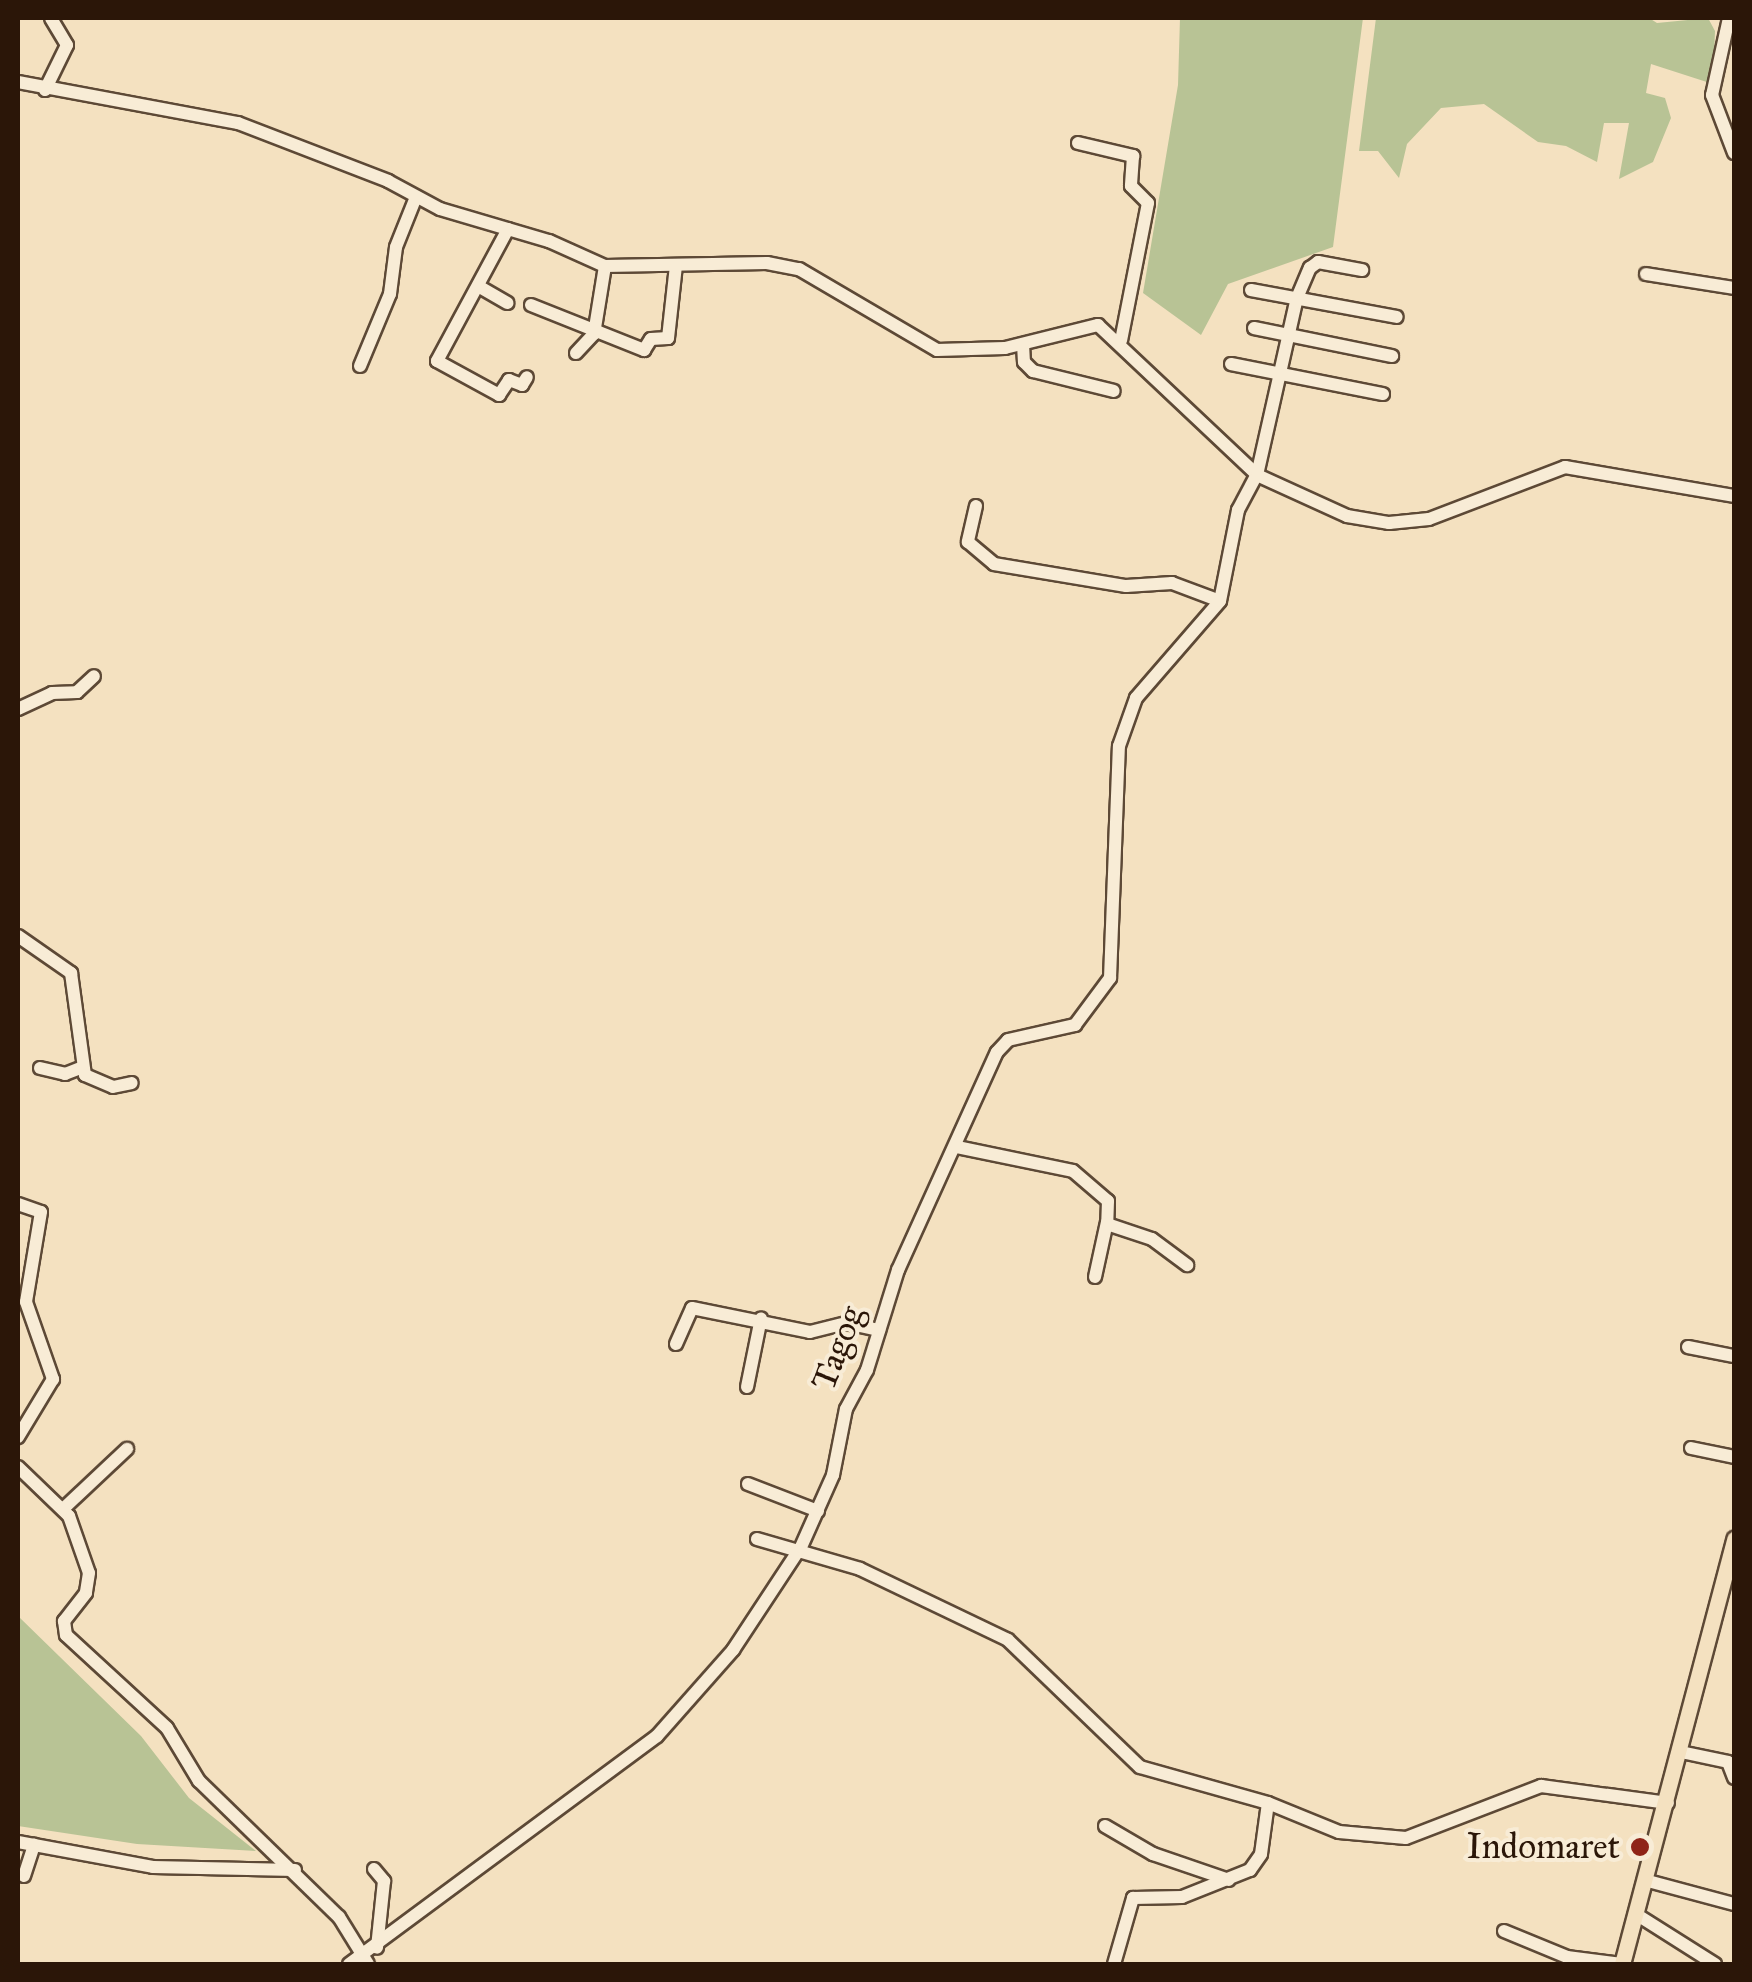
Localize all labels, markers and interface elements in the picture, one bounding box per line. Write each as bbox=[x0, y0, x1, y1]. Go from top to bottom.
street label: Tagog bbox=[803, 1300, 873, 1396]
place label: Indomaret bbox=[1467, 1826, 1620, 1868]
marker: Indomaret bbox=[1629, 1836, 1651, 1858]

